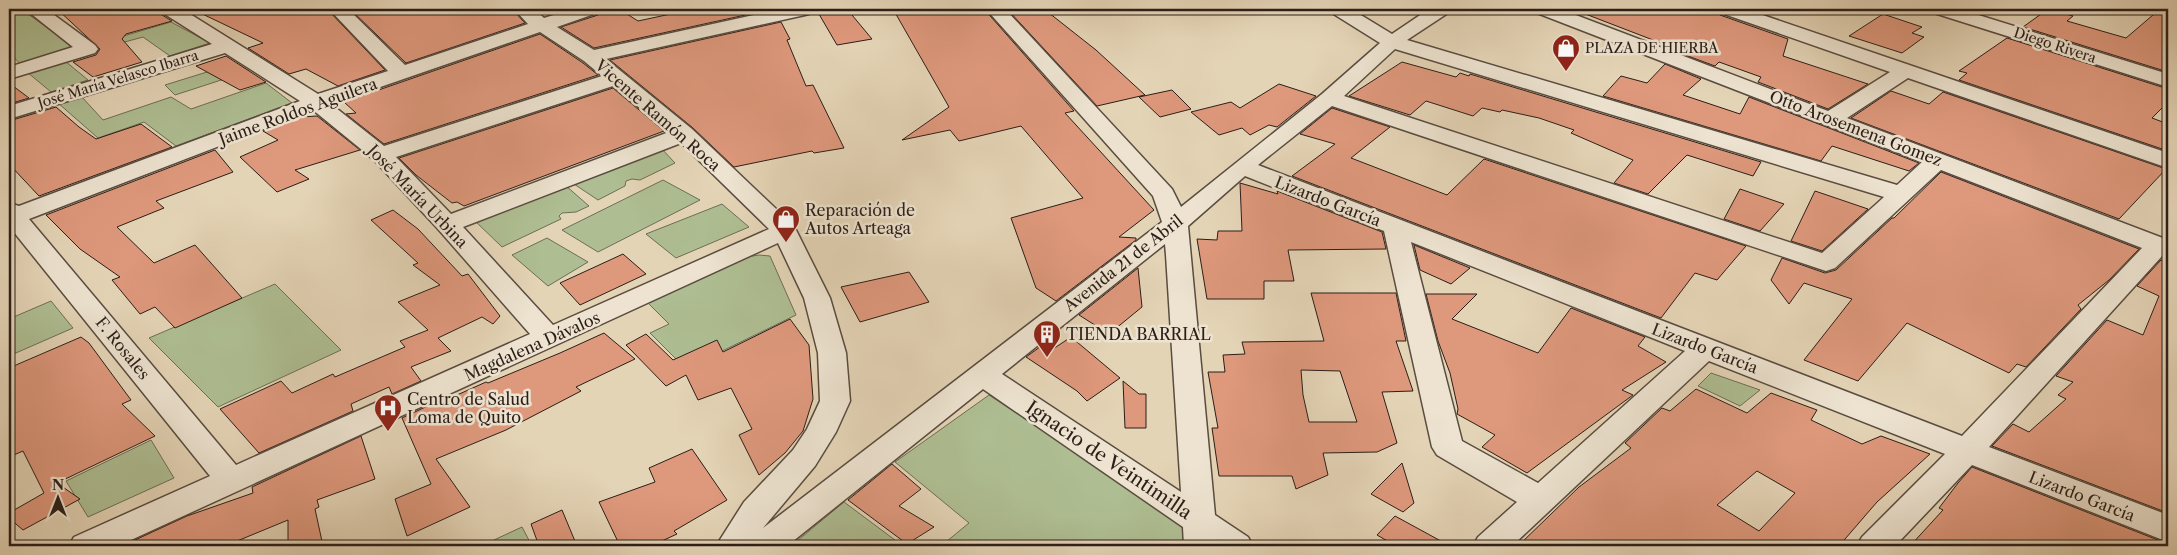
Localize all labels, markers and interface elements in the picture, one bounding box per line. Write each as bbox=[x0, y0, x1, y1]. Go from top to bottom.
street label: Diego Rivera bbox=[2011, 23, 2099, 67]
shop icon: PLAZA DE HIERBA bbox=[1551, 33, 1581, 72]
place label: PLAZA DE HIERBA bbox=[1585, 39, 1719, 57]
street label: José María Velasco Ibarra bbox=[33, 46, 201, 113]
street label: Vicente Ramón Roca bbox=[590, 54, 725, 175]
street label: Jaime Roldos Aguilera bbox=[213, 73, 380, 150]
street label: Otto Arosemena Gomez bbox=[1767, 86, 1945, 170]
street label: José María Urbina bbox=[362, 138, 473, 252]
street label: Lizardo García bbox=[1272, 172, 1384, 231]
place label: Reparación de Autos Arteaga bbox=[804, 200, 915, 238]
shop icon: Reparación de Autos Arteaga bbox=[771, 204, 801, 243]
street label: Avenida 21 de Abril bbox=[1059, 210, 1187, 316]
street label: Magdalena Dávalos bbox=[461, 307, 603, 385]
street label: F. Rosales bbox=[92, 313, 154, 383]
building icon: TIENDA BARRIAL bbox=[1032, 319, 1062, 358]
street label: Lizardo García bbox=[1649, 319, 1761, 378]
place label: TIENDA BARRIAL bbox=[1066, 324, 1211, 344]
place label: Centro de Salud Loma de Quito bbox=[407, 389, 530, 427]
hospital icon: Centro de Salud Loma de Quito bbox=[373, 393, 403, 432]
street label: Ignacio de Veintimilla bbox=[1022, 396, 1196, 524]
street label: Lizardo García bbox=[2026, 467, 2138, 526]
north arrow bbox=[32, 472, 82, 522]
text: N bbox=[52, 476, 64, 494]

